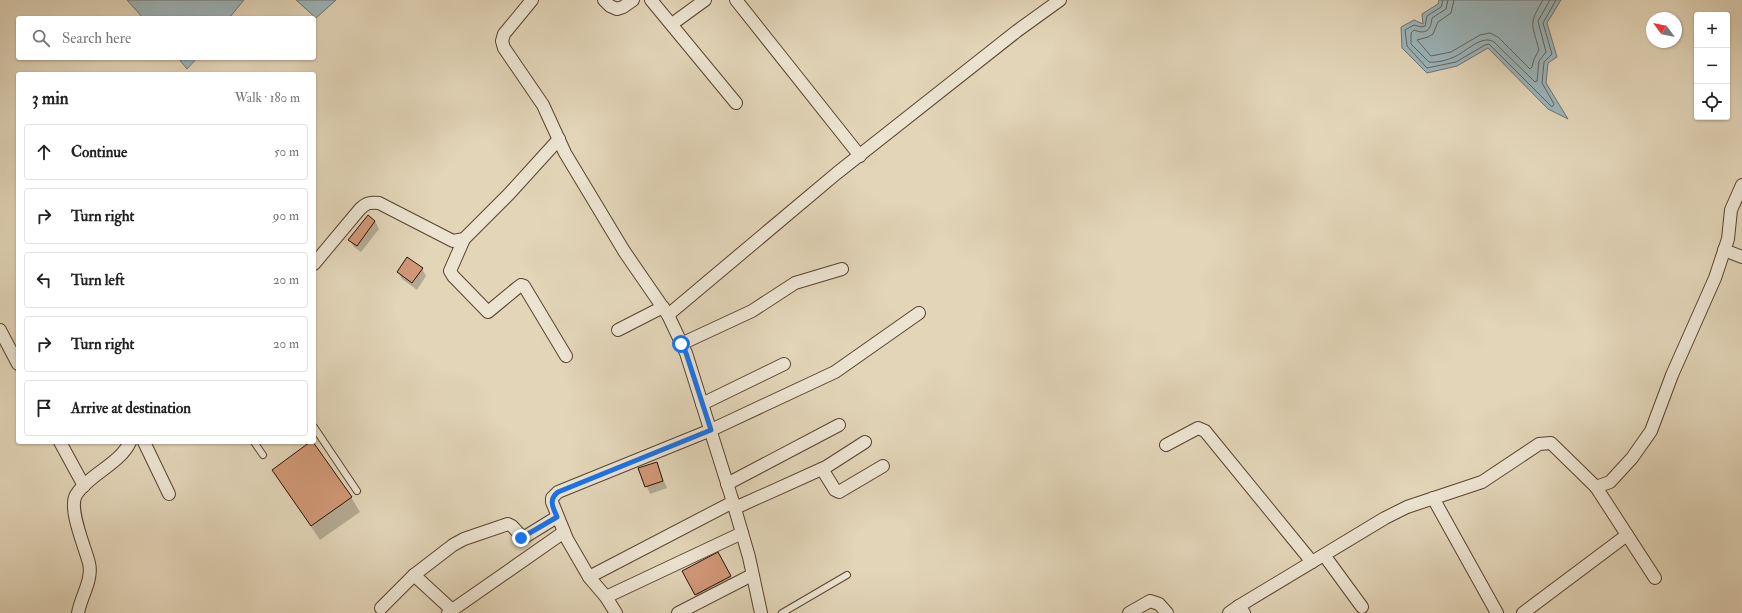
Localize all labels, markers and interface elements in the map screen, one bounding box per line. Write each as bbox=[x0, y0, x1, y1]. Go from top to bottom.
north arrow bbox=[1646, 12, 1682, 48]
map controls bbox=[1694, 12, 1730, 120]
button: + bbox=[1694, 12, 1730, 48]
search box bbox=[16, 16, 316, 60]
icon: search bbox=[30, 27, 52, 49]
text: Search here bbox=[62, 29, 131, 48]
button: − bbox=[1694, 48, 1730, 84]
button: locate bbox=[1694, 84, 1730, 120]
text: 3 min bbox=[32, 88, 69, 109]
text: Walk · 180 m bbox=[235, 90, 300, 106]
icon: ahead bbox=[33, 141, 55, 163]
text: Continue bbox=[71, 143, 127, 162]
text: 50 m bbox=[274, 144, 299, 160]
icon: right bbox=[33, 205, 55, 227]
text: Turn right bbox=[71, 207, 134, 226]
text: 90 m bbox=[273, 208, 299, 224]
icon: left bbox=[33, 269, 55, 291]
text: Turn left bbox=[71, 271, 125, 290]
text: 20 m bbox=[273, 272, 299, 288]
icon: right bbox=[33, 333, 55, 355]
text: Turn right bbox=[71, 335, 134, 354]
route start bbox=[672, 335, 690, 353]
text: 20 m bbox=[273, 336, 299, 352]
icon: arrive bbox=[33, 397, 55, 419]
text: Arrive at destination bbox=[71, 399, 191, 418]
route end bbox=[512, 529, 530, 547]

